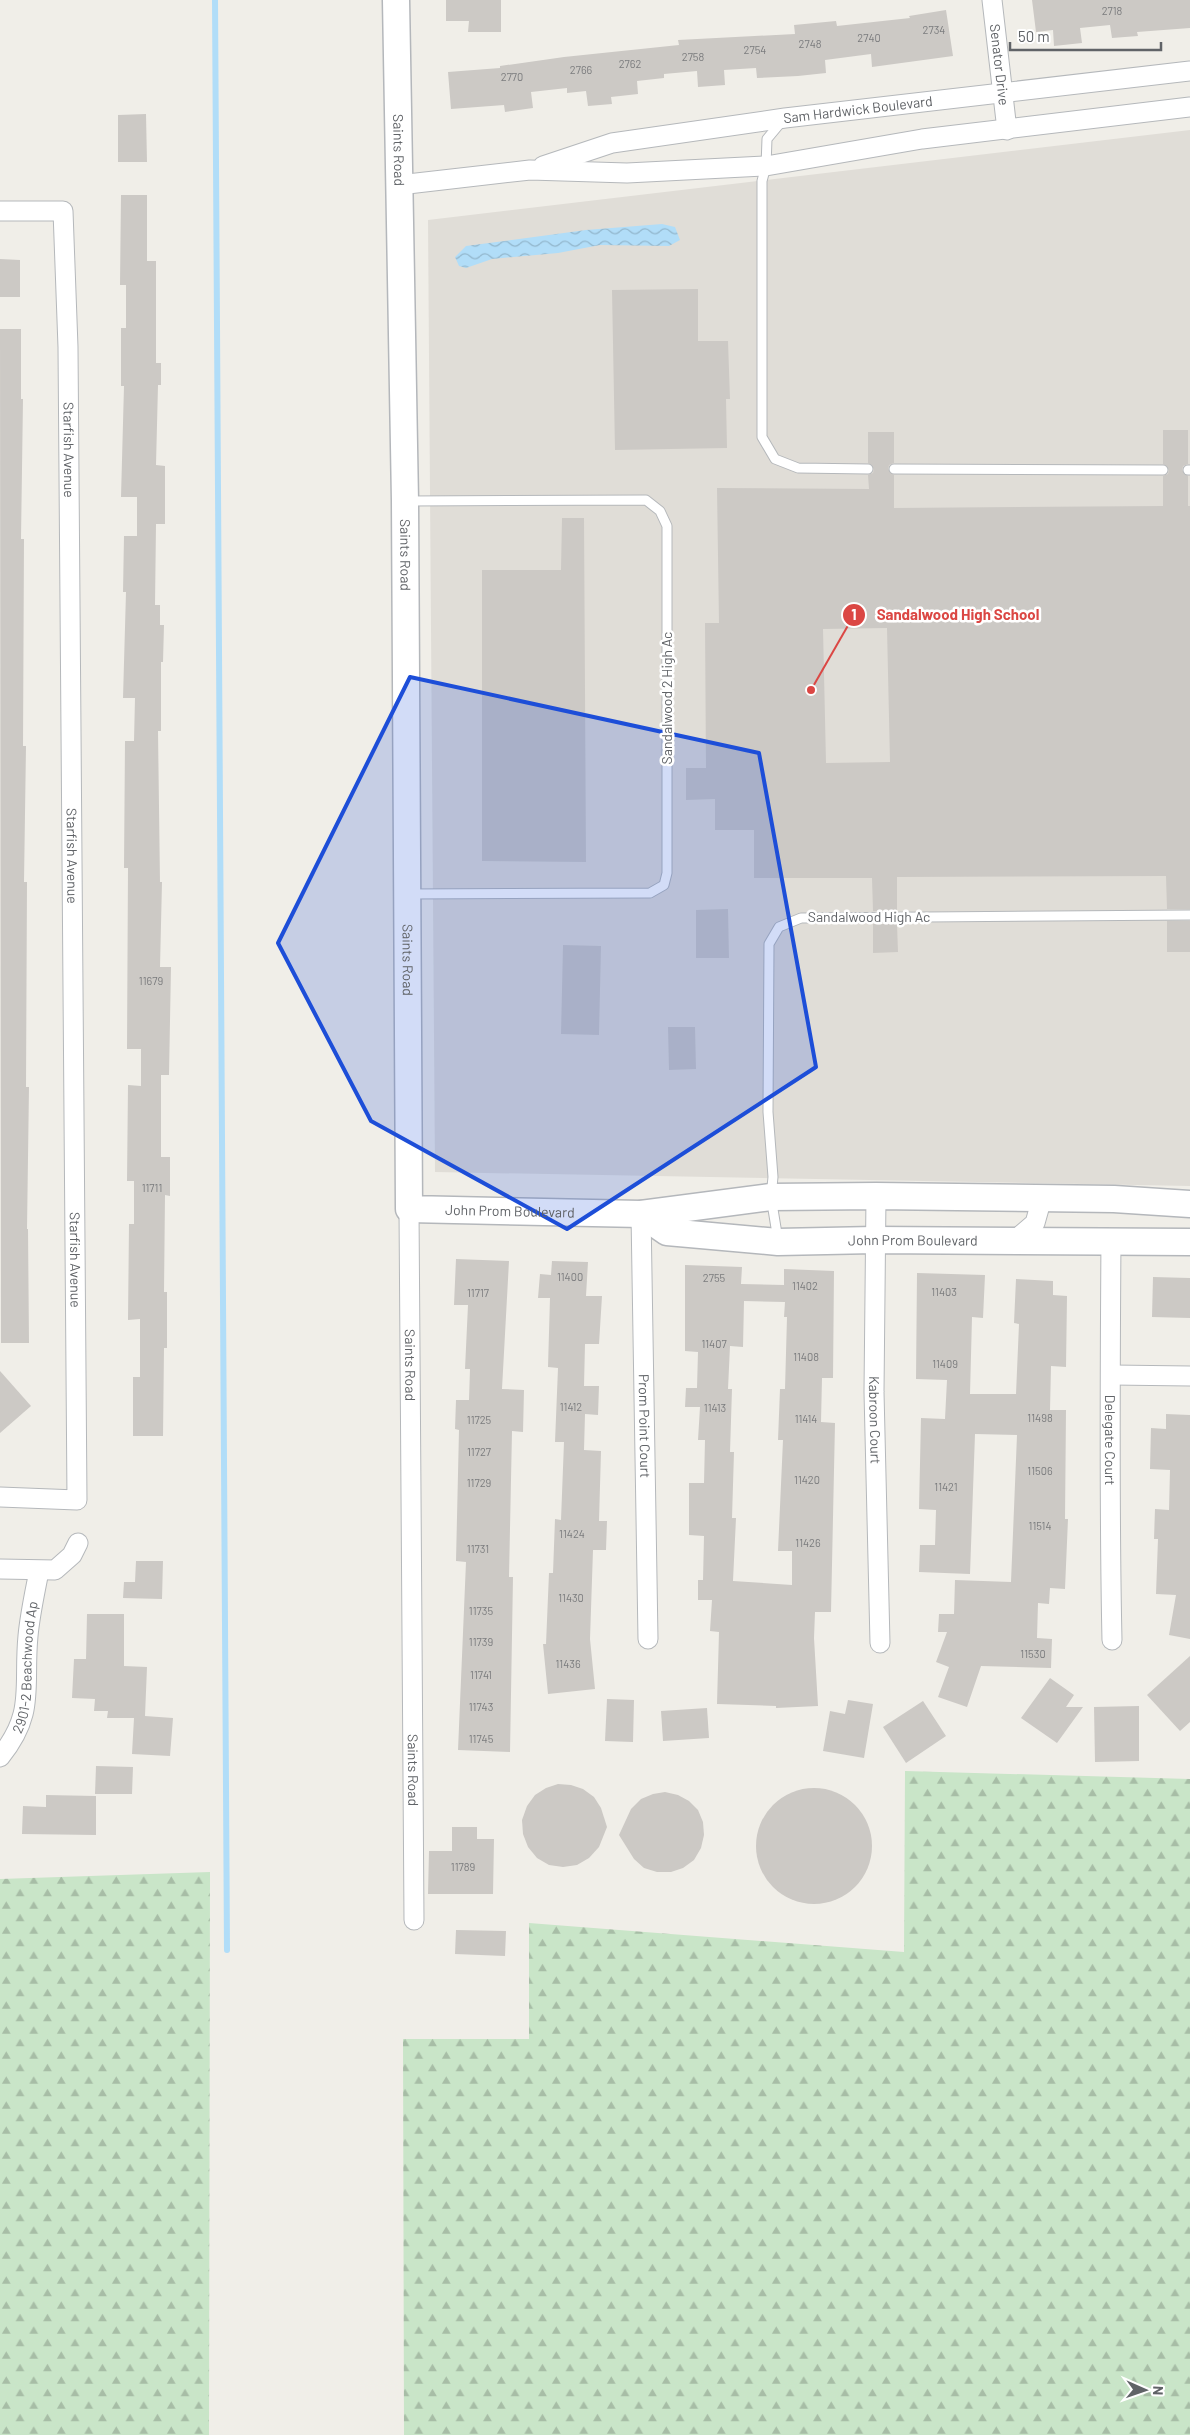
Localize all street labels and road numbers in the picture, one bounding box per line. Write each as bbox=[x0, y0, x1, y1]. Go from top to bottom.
street label: Senator Drive bbox=[987, 23, 1013, 106]
street label: Sam Hardwick Boulevard bbox=[782, 92, 934, 126]
street label: Saints Road bbox=[390, 114, 408, 186]
street label: Starfish Avenue bbox=[60, 402, 78, 498]
street label: Saints Road bbox=[397, 519, 415, 591]
street label: Sandalwood 2 High Ac bbox=[658, 632, 675, 764]
street label: Starfish Avenue bbox=[64, 808, 81, 904]
street label: Sandalwood High Ac bbox=[808, 908, 930, 925]
street label: Saints Road bbox=[399, 924, 417, 996]
street label: John Prom Boulevard bbox=[445, 1201, 575, 1221]
street label: Starfish Avenue bbox=[67, 1212, 84, 1308]
street label: John Prom Boulevard bbox=[848, 1231, 978, 1249]
street label: Saints Road bbox=[402, 1329, 419, 1401]
street label: Prom Point Court bbox=[636, 1374, 654, 1478]
street label: Kabroon Court bbox=[866, 1376, 885, 1464]
street label: Delegate Court bbox=[1102, 1395, 1119, 1485]
street label: 2901-2 Beachwood Ap bbox=[8, 1600, 41, 1736]
street label: Saints Road bbox=[405, 1734, 422, 1806]

